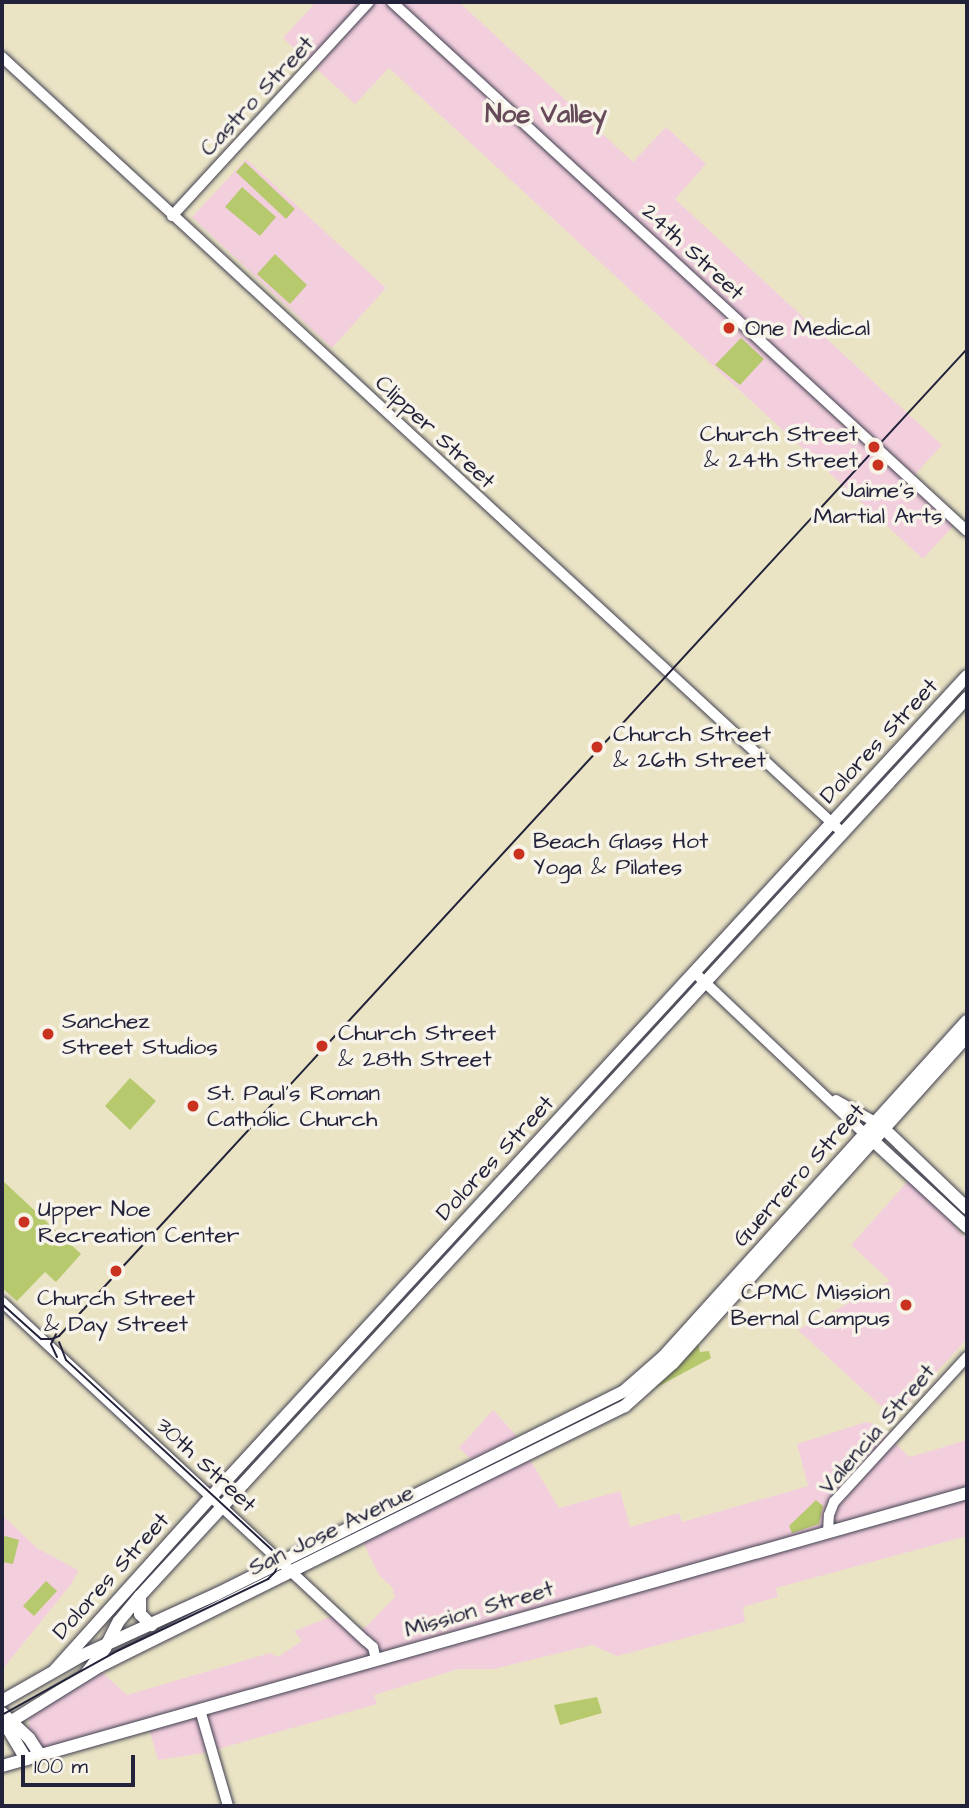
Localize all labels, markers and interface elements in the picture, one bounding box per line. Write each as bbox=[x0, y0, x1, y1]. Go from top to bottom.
street label: Castro Street bbox=[194, 30, 320, 162]
district label: Noe Valley bbox=[485, 99, 607, 131]
street label: 24th Street bbox=[636, 198, 750, 306]
place label: One Medical bbox=[745, 314, 870, 342]
marker: One Medical bbox=[719, 318, 739, 338]
street label: Clipper Street bbox=[369, 369, 501, 495]
place label: Church Street & 24th Street bbox=[700, 420, 858, 474]
marker: Church Street & 24th Street bbox=[864, 437, 884, 457]
marker: Jaime's Martial Arts bbox=[870, 457, 886, 473]
place label: Jaime's Martial Arts bbox=[814, 476, 942, 530]
street label: Dolores Street bbox=[814, 673, 944, 809]
place label: Church Street & 26th Street bbox=[613, 720, 771, 774]
marker: Church Street & 26th Street bbox=[587, 737, 607, 757]
place label: Beach Glass Hot Yoga & Pilates bbox=[533, 827, 708, 881]
marker: Beach Glass Hot Yoga & Pilates bbox=[511, 846, 527, 862]
place label: Sanchez Street Studios bbox=[62, 1007, 218, 1061]
place label: Church Street & 28th Street bbox=[338, 1019, 496, 1073]
marker: Sanchez Street Studios bbox=[40, 1026, 56, 1042]
marker: Church Street & 28th Street bbox=[312, 1036, 332, 1056]
place label: St. Paul's Roman Catholic Church bbox=[207, 1079, 380, 1133]
street label: Dolores Street bbox=[430, 1090, 560, 1226]
marker: St. Paul's Roman Catholic Church bbox=[185, 1098, 201, 1114]
street label: Guerrero Street bbox=[727, 1098, 871, 1252]
place label: Upper Noe Recreation Center bbox=[38, 1195, 239, 1249]
marker: Upper Noe Recreation Center bbox=[16, 1214, 32, 1230]
marker: Church Street & Day Street bbox=[106, 1261, 126, 1281]
place label: CPMC Mission Bernal Campus bbox=[731, 1278, 890, 1332]
place label: Church Street & Day Street bbox=[37, 1284, 195, 1338]
marker: CPMC Mission Bernal Campus bbox=[896, 1295, 916, 1315]
street label: Valencia Street bbox=[813, 1358, 941, 1500]
street label: 30th Street bbox=[150, 1412, 262, 1518]
street label: San Jose Avenue bbox=[244, 1478, 418, 1582]
street label: Dolores Street bbox=[47, 1507, 175, 1645]
street label: Mission Street bbox=[401, 1575, 557, 1643]
scale bar bbox=[24, 1742, 138, 1786]
text: 100 m bbox=[34, 1752, 88, 1781]

